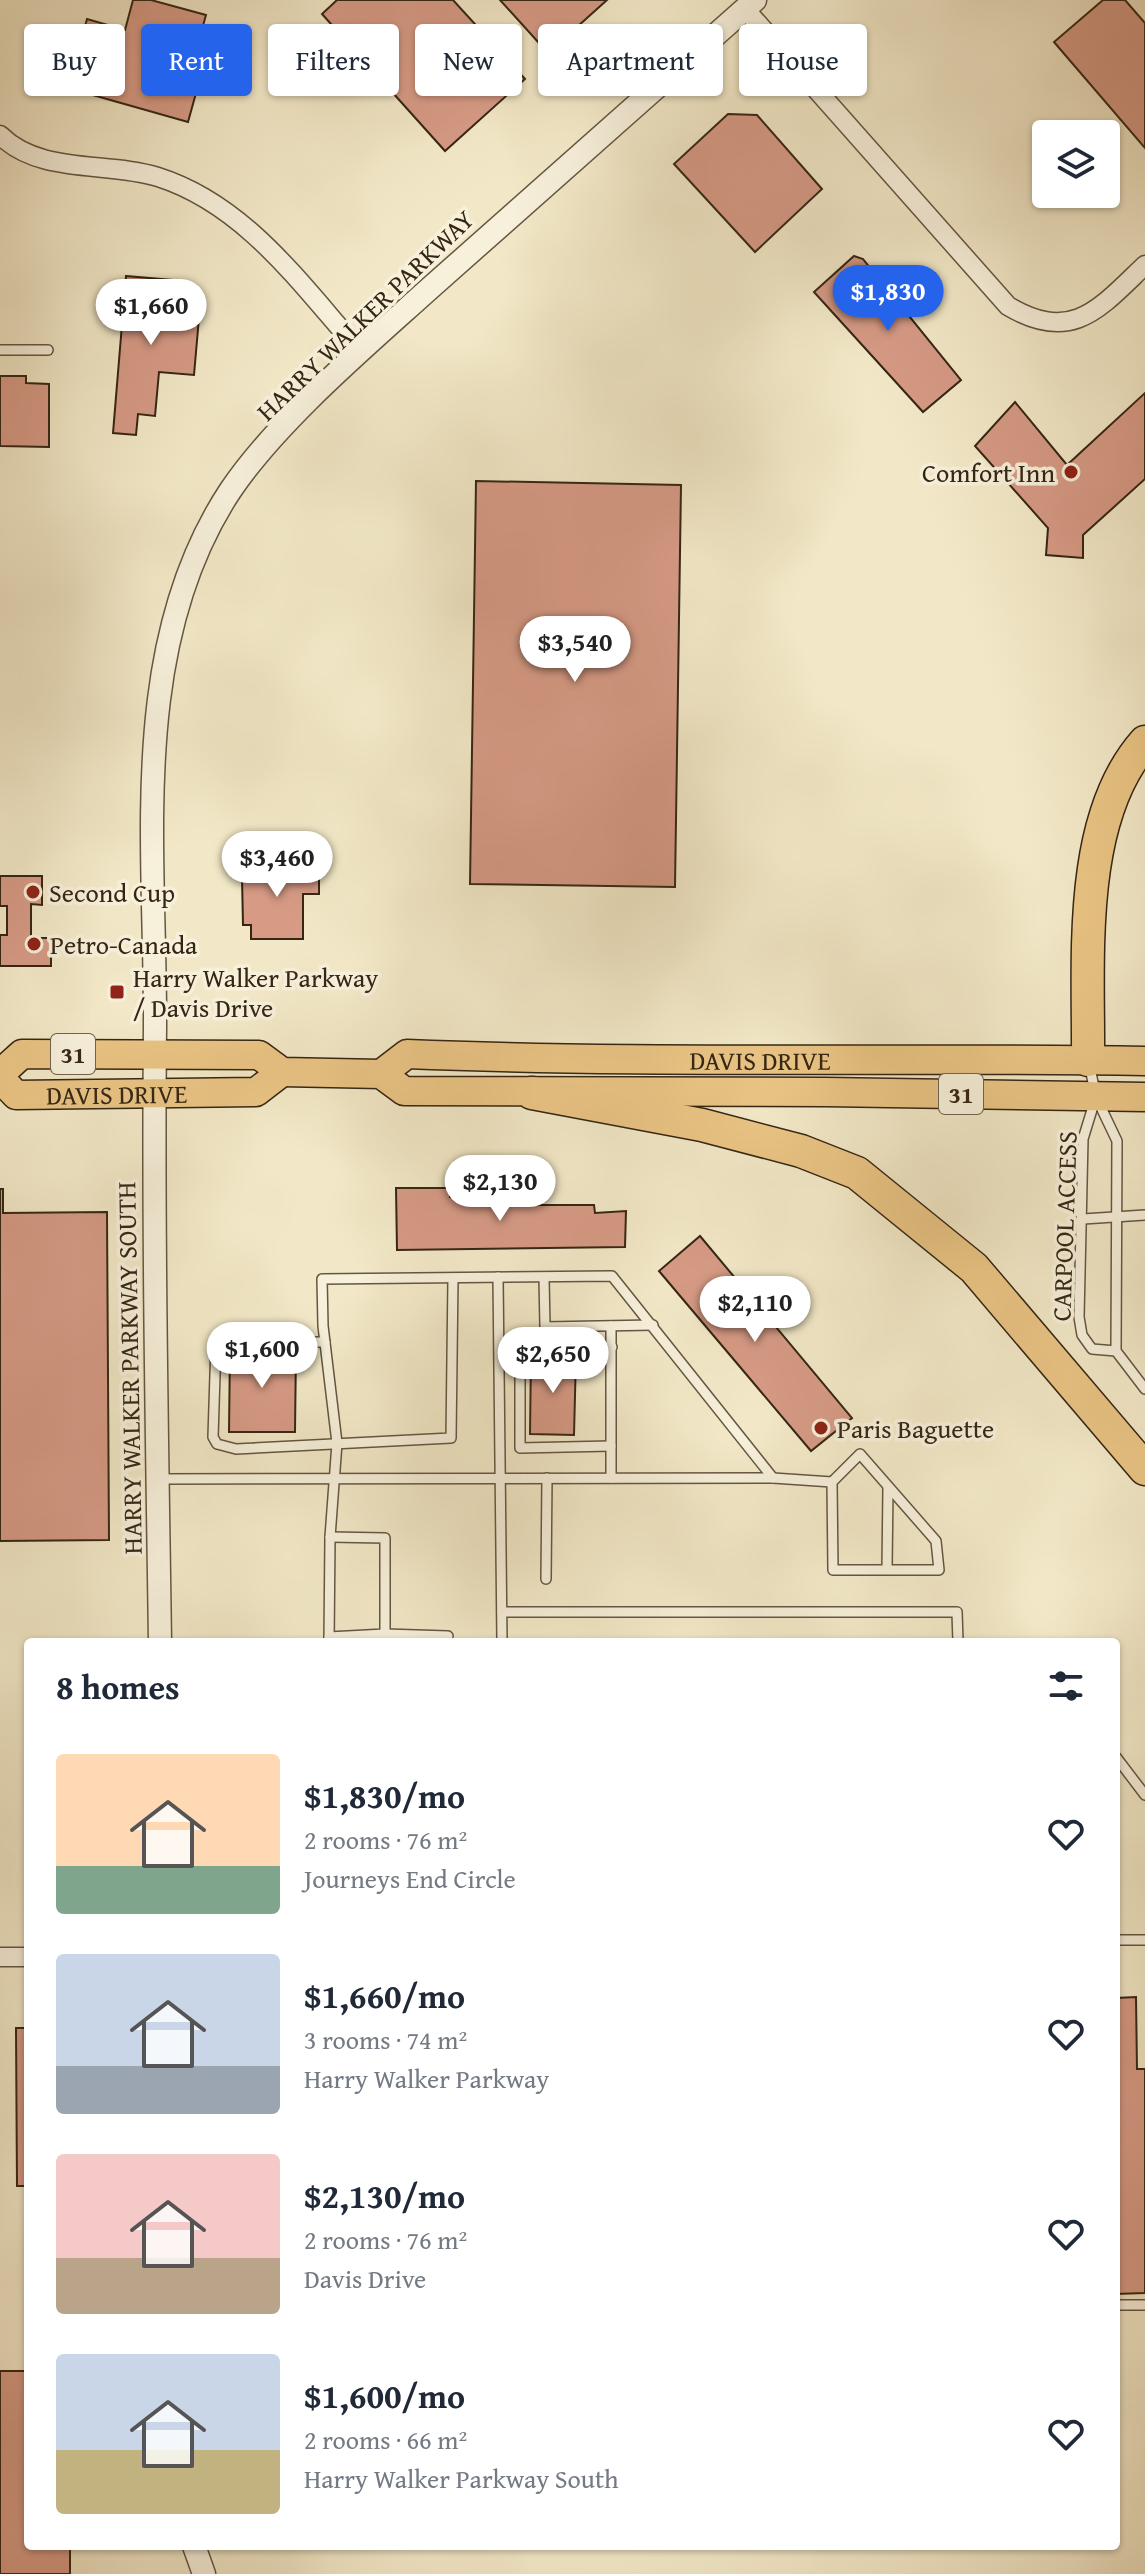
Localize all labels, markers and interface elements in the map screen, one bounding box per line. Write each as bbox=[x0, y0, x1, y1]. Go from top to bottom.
chip: Buy bbox=[24, 24, 125, 96]
chip: Rent bbox=[141, 24, 252, 96]
chip: Filters bbox=[268, 24, 399, 96]
chip: New bbox=[415, 24, 522, 96]
chip: Apartment bbox=[538, 24, 723, 96]
chip: House bbox=[739, 24, 867, 96]
map controls bbox=[1032, 120, 1120, 208]
button: layers bbox=[1032, 120, 1120, 208]
street label: HARRY WALKER PARKWAY bbox=[247, 200, 483, 430]
pin: $1,830 bbox=[823, 265, 953, 333]
text: $1,830 bbox=[851, 271, 925, 310]
pin: $1,660 bbox=[86, 279, 216, 347]
text: $1,660 bbox=[114, 285, 188, 324]
place label: Comfort Inn bbox=[922, 453, 1055, 492]
marker: Comfort Inn bbox=[1062, 463, 1080, 481]
pin: $3,540 bbox=[510, 616, 640, 684]
text: $3,540 bbox=[538, 622, 612, 661]
pin: $3,460 bbox=[212, 831, 342, 899]
text: $3,460 bbox=[240, 837, 314, 876]
place label: Second Cup bbox=[49, 873, 175, 912]
marker: Second Cup bbox=[24, 883, 42, 901]
place label: Petro-Canada bbox=[50, 925, 198, 964]
marker: Petro-Canada bbox=[25, 935, 43, 953]
place label: Harry Walker Parkway / Davis Drive bbox=[133, 958, 378, 1027]
marker: Harry Walker Parkway / Davis Drive bbox=[108, 983, 126, 1001]
road number: 31 bbox=[51, 1034, 95, 1074]
street label: DAVIS DRIVE bbox=[689, 1040, 831, 1079]
street label: DAVIS DRIVE bbox=[46, 1073, 187, 1114]
road number: 31 bbox=[939, 1074, 983, 1114]
street label: CARPOOL ACCESS bbox=[1041, 1130, 1087, 1322]
pin: $2,130 bbox=[435, 1155, 565, 1223]
text: $2,130 bbox=[463, 1161, 537, 1200]
street label: HARRY WALKER PARKWAY SOUTH bbox=[106, 1181, 152, 1555]
pin: $2,110 bbox=[690, 1276, 820, 1344]
text: $2,110 bbox=[718, 1282, 792, 1321]
pin: $1,600 bbox=[197, 1322, 327, 1390]
pin: $2,650 bbox=[488, 1327, 618, 1395]
text: $1,600 bbox=[225, 1328, 299, 1367]
text: $2,650 bbox=[516, 1333, 590, 1372]
place label: Paris Baguette bbox=[837, 1409, 994, 1448]
marker: Paris Baguette bbox=[812, 1419, 830, 1437]
text: 8 homes bbox=[56, 1662, 180, 1711]
icon: filters bbox=[1044, 1664, 1088, 1708]
text: $1,830/mo bbox=[304, 1771, 465, 1820]
icon: home bbox=[120, 1786, 216, 1882]
icon: heart bbox=[1044, 1812, 1088, 1856]
text: 2 rooms · 76 m² bbox=[304, 1820, 467, 1859]
text: Journeys End Circle bbox=[304, 1859, 516, 1898]
text: $1,660/mo bbox=[304, 1971, 465, 2020]
icon: home bbox=[120, 1986, 216, 2082]
icon: heart bbox=[1044, 2012, 1088, 2056]
text: 3 rooms · 74 m² bbox=[304, 2020, 467, 2059]
text: Harry Walker Parkway bbox=[304, 2059, 549, 2098]
text: $2,130/mo bbox=[304, 2171, 465, 2220]
icon: home bbox=[120, 2186, 216, 2282]
icon: heart bbox=[1044, 2212, 1088, 2256]
text: 2 rooms · 76 m² bbox=[304, 2220, 467, 2259]
text: Davis Drive bbox=[304, 2259, 426, 2298]
text: $1,600/mo bbox=[304, 2371, 465, 2420]
icon: home bbox=[120, 2386, 216, 2482]
icon: heart bbox=[1044, 2412, 1088, 2456]
text: 2 rooms · 66 m² bbox=[304, 2420, 467, 2459]
text: Harry Walker Parkway South bbox=[304, 2459, 619, 2498]

